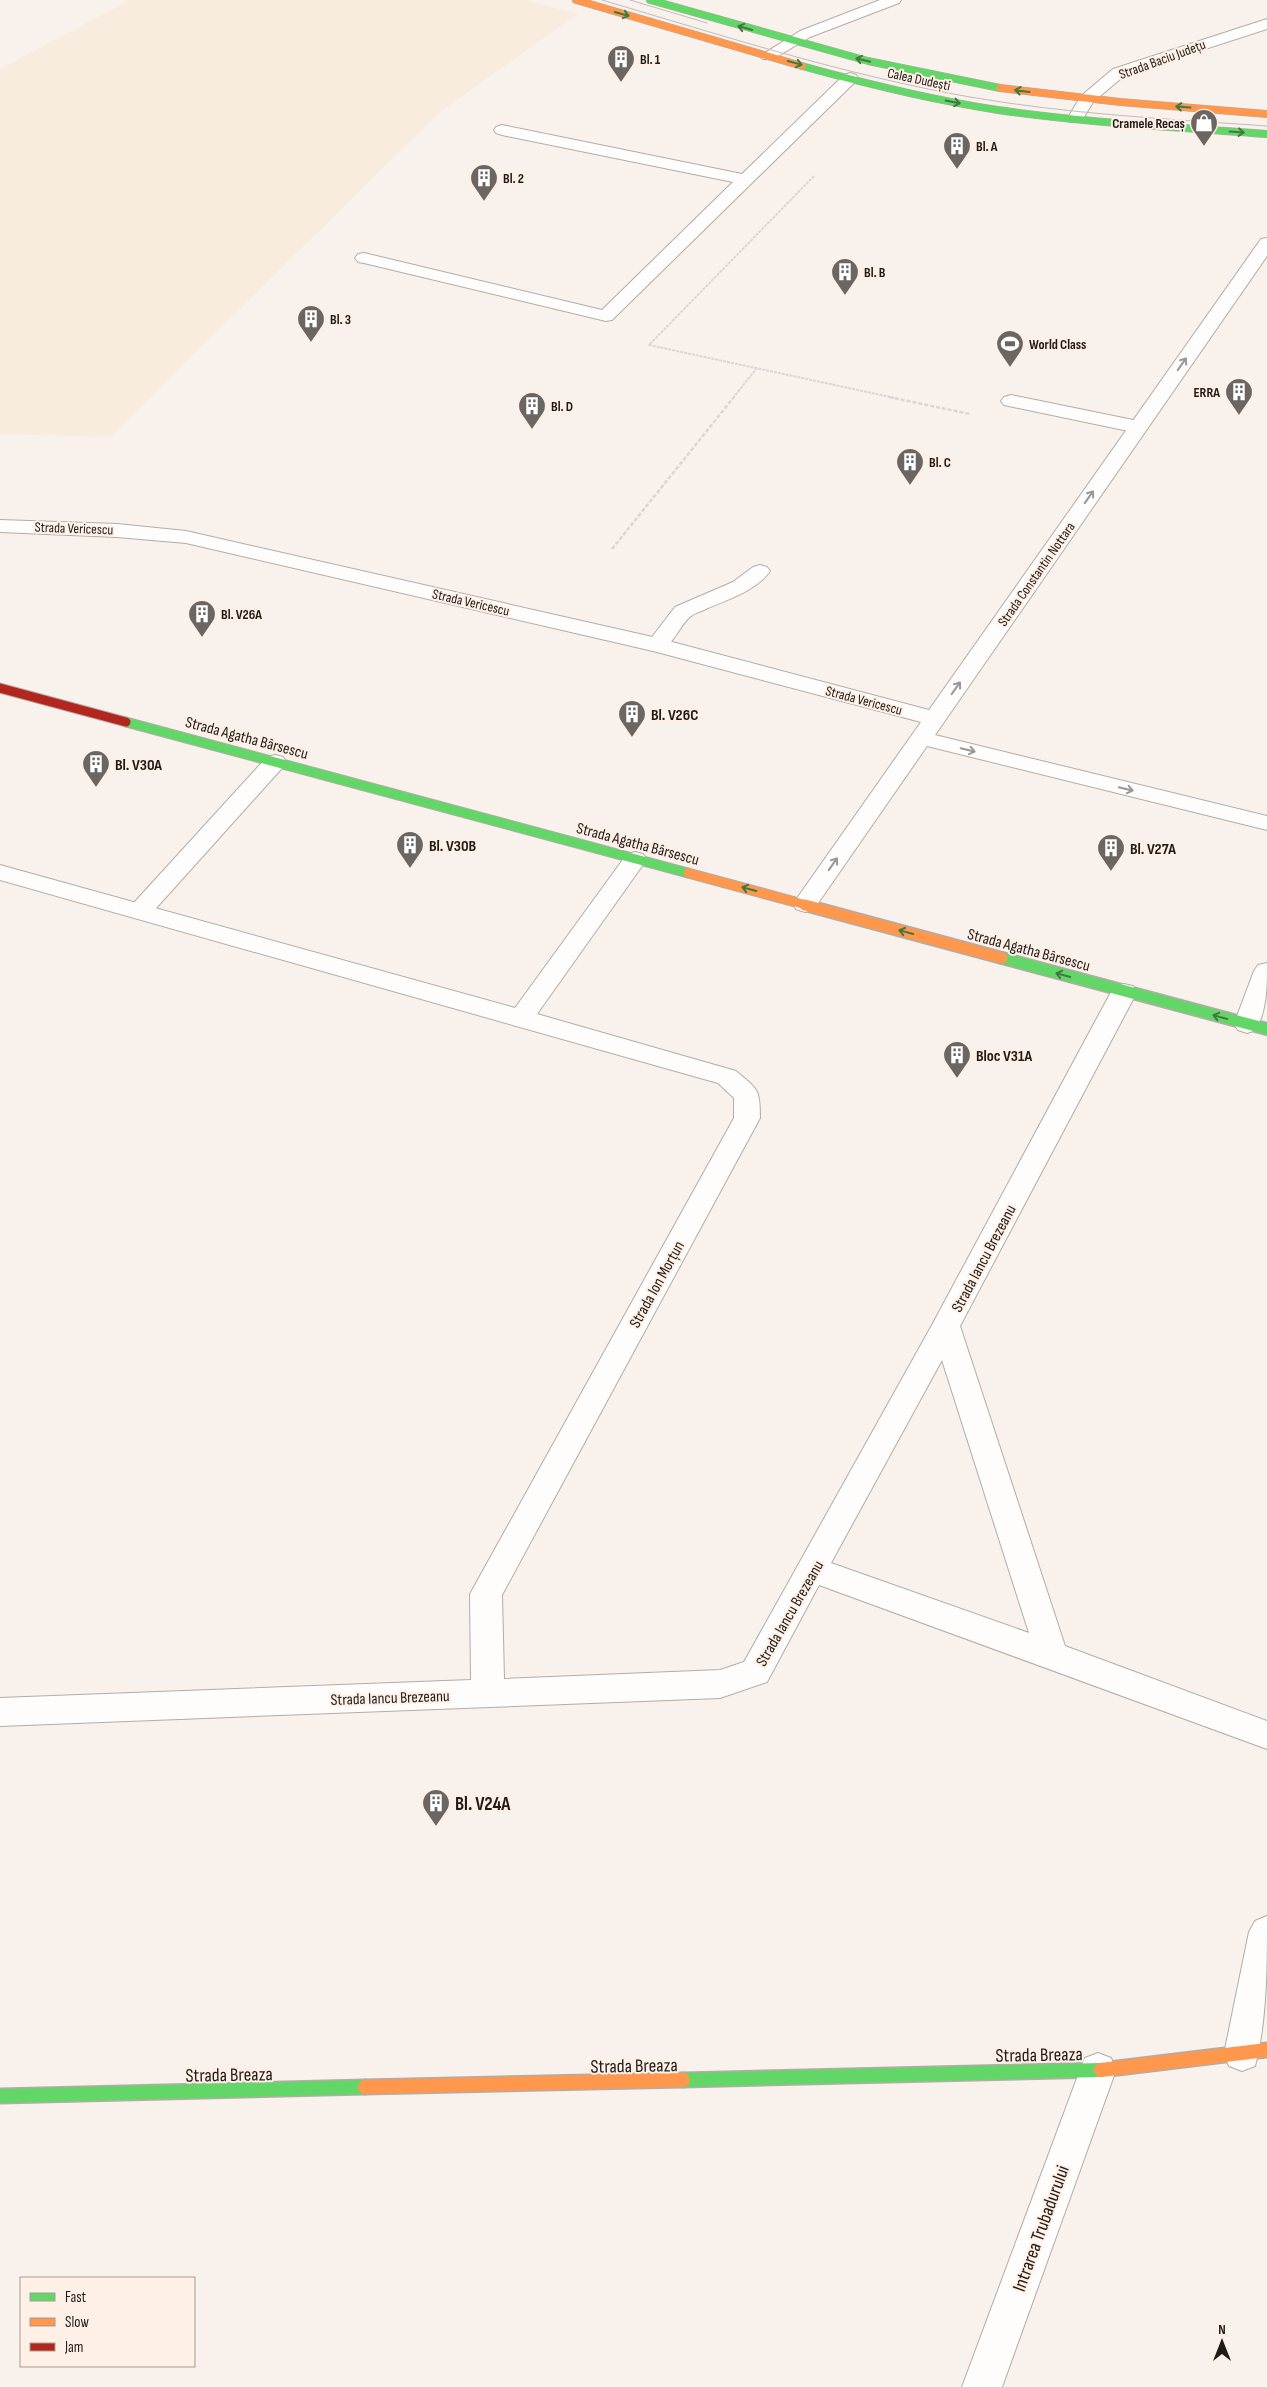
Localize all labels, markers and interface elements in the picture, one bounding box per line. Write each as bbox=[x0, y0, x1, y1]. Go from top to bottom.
one-way arrow bbox=[614, 9, 630, 19]
one-way arrow bbox=[738, 22, 754, 32]
street label: Strada Baciu Județu bbox=[1116, 36, 1208, 83]
building icon: Bl. 1 bbox=[606, 44, 636, 83]
place label: Bl. 1 bbox=[640, 51, 661, 68]
one-way arrow bbox=[855, 54, 871, 64]
one-way arrow bbox=[787, 59, 803, 69]
street label: Calea Dudești bbox=[886, 65, 952, 94]
one-way arrow bbox=[1014, 86, 1030, 96]
one-way arrow bbox=[945, 97, 961, 107]
one-way arrow bbox=[1176, 103, 1192, 112]
shop icon: Cramele Recaș bbox=[1189, 108, 1219, 147]
place label: Cramele Recaș bbox=[1112, 115, 1185, 132]
one-way arrow bbox=[1228, 127, 1244, 136]
building icon: Bl. A bbox=[942, 131, 972, 170]
place label: Bl. A bbox=[976, 138, 998, 155]
building icon: Bl. 2 bbox=[469, 163, 499, 202]
place label: Bl. 2 bbox=[503, 170, 524, 187]
building icon: Bl. B bbox=[830, 257, 860, 296]
place label: Bl. B bbox=[864, 264, 886, 281]
building icon: Bl. 3 bbox=[296, 304, 326, 343]
place label: Bl. 3 bbox=[330, 311, 351, 328]
sports icon: World Class bbox=[995, 329, 1025, 368]
place label: World Class bbox=[1029, 336, 1086, 353]
one-way arrow bbox=[1177, 358, 1188, 371]
building icon: ERRA bbox=[1224, 377, 1254, 416]
place label: ERRA bbox=[1193, 384, 1220, 401]
building icon: Bl. D bbox=[517, 391, 547, 430]
place label: Bl. D bbox=[551, 398, 573, 415]
building icon: Bl. C bbox=[895, 447, 925, 486]
place label: Bl. C bbox=[929, 454, 951, 471]
one-way arrow bbox=[1084, 490, 1094, 504]
street label: Strada Vericescu bbox=[34, 519, 114, 538]
street label: Strada Constantin Nottara bbox=[994, 519, 1079, 630]
street label: Strada Vericescu bbox=[431, 585, 511, 620]
building icon: Bl. V26A bbox=[187, 599, 217, 638]
place label: Bl. V26A bbox=[221, 606, 262, 623]
one-way arrow bbox=[951, 681, 961, 695]
street label: Strada Vericescu bbox=[824, 682, 904, 719]
building icon: Bl. V26C bbox=[617, 699, 647, 738]
place label: Bl. V26C bbox=[651, 706, 698, 725]
street label: Strada Agatha Bârsescu bbox=[183, 713, 310, 764]
one-way arrow bbox=[959, 746, 975, 755]
building icon: Bl. V30A bbox=[81, 749, 111, 788]
place label: Bl. V30A bbox=[115, 756, 162, 775]
one-way arrow bbox=[1117, 785, 1133, 794]
street label: Strada Agatha Bârsescu bbox=[574, 819, 701, 870]
building icon: Bl. V30B bbox=[395, 830, 425, 869]
building icon: Bl. V27A bbox=[1096, 833, 1126, 872]
place label: Bl. V30B bbox=[429, 837, 477, 856]
place label: Bl. V27A bbox=[1130, 840, 1176, 859]
one-way arrow bbox=[828, 857, 838, 871]
one-way arrow bbox=[742, 884, 758, 893]
street label: Strada Agatha Bârsescu bbox=[965, 925, 1092, 976]
one-way arrow bbox=[899, 927, 915, 936]
one-way arrow bbox=[1055, 970, 1071, 979]
one-way arrow bbox=[1212, 1012, 1228, 1021]
building icon: Bloc V31A bbox=[942, 1040, 972, 1079]
place label: Bloc V31A bbox=[976, 1047, 1033, 1066]
street label: Strada Iancu Brezeanu bbox=[948, 1202, 1021, 1316]
street label: Strada Ion Morțun bbox=[626, 1238, 689, 1331]
street label: Strada Iancu Brezeanu bbox=[752, 1557, 828, 1670]
street label: Strada Iancu Brezeanu bbox=[330, 1687, 450, 1710]
building icon: Bl. V24A bbox=[421, 1788, 451, 1827]
place label: Bl. V24A bbox=[455, 1793, 511, 1816]
street label: Strada Breaza bbox=[995, 2043, 1083, 2068]
street label: Strada Breaza bbox=[590, 2054, 678, 2079]
street label: Strada Breaza bbox=[185, 2063, 273, 2088]
street label: Intrarea Trubadurului bbox=[1008, 2162, 1075, 2295]
legend bbox=[20, 2277, 195, 2367]
text: Fast bbox=[65, 2288, 87, 2307]
text: Slow bbox=[65, 2313, 89, 2332]
north arrow bbox=[1197, 2317, 1247, 2367]
text: N bbox=[1218, 2321, 1226, 2338]
text: Jam bbox=[64, 2338, 83, 2357]

